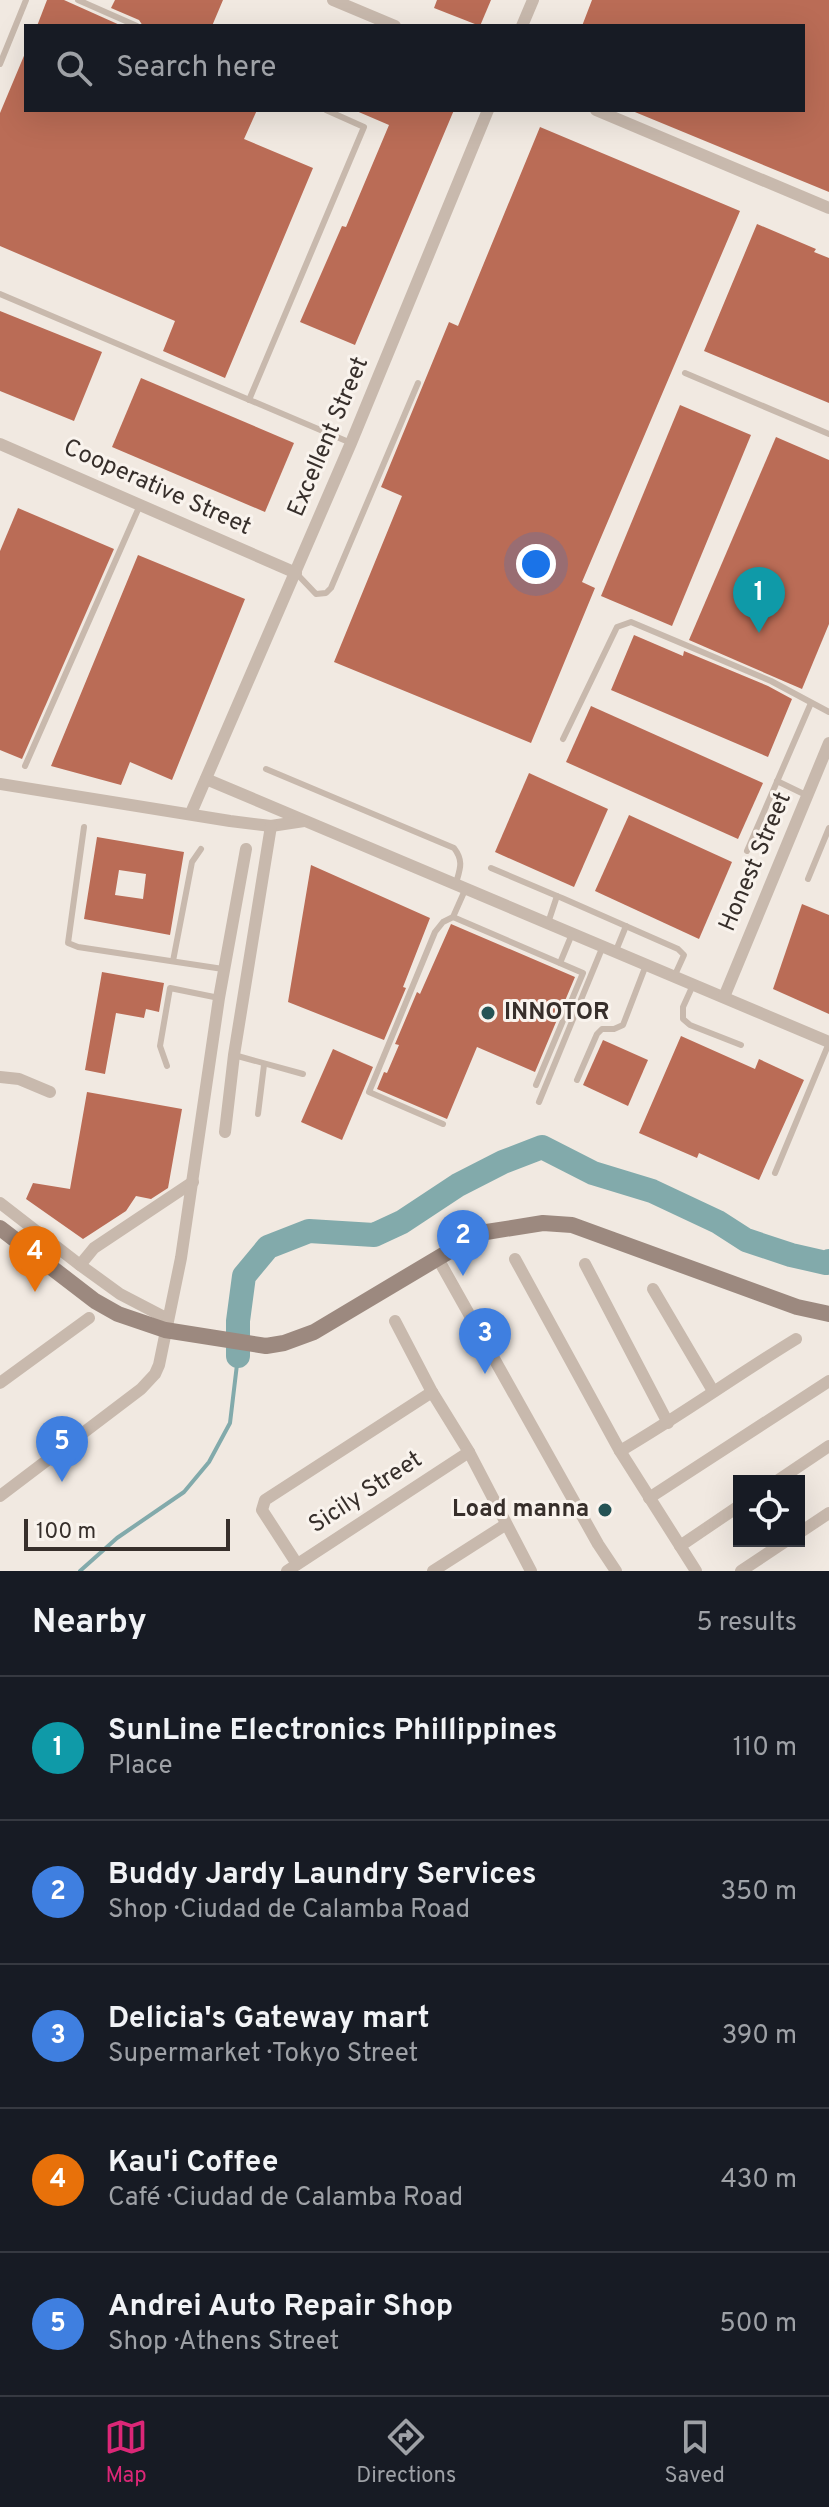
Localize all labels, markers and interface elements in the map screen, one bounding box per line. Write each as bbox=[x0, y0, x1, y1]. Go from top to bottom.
search box bbox=[24, 24, 805, 112]
icon: search bbox=[52, 46, 96, 90]
text: Search here bbox=[116, 50, 276, 87]
street label: Excellent Street bbox=[282, 353, 376, 521]
street label: Cooperative Street bbox=[58, 433, 256, 543]
your location bbox=[516, 544, 556, 584]
pin: 1 bbox=[733, 567, 785, 633]
street label: Honest Street bbox=[713, 788, 799, 936]
place label: INNOTOR bbox=[504, 998, 610, 1028]
marker: INNOTOR bbox=[479, 1004, 497, 1022]
pin: 2 bbox=[437, 1210, 489, 1276]
pin: 4 bbox=[9, 1226, 61, 1292]
pin: 3 bbox=[459, 1308, 511, 1374]
pin: 5 bbox=[36, 1416, 88, 1482]
street label: Sicily Street bbox=[304, 1445, 428, 1541]
map controls bbox=[733, 1475, 805, 1547]
button: locate bbox=[733, 1475, 805, 1547]
place label: Load manna bbox=[452, 1495, 589, 1525]
marker: Load manna bbox=[596, 1501, 614, 1519]
scale bar bbox=[24, 1515, 230, 1551]
text: 100 m bbox=[36, 1519, 96, 1546]
text: Nearby bbox=[32, 1602, 147, 1645]
text: 5 results bbox=[696, 1607, 797, 1640]
text: SunLine Electronics Phillippines bbox=[108, 1713, 557, 1750]
text: 1 bbox=[53, 1732, 63, 1765]
text: 110 m bbox=[733, 1732, 797, 1765]
text: Place bbox=[108, 1750, 172, 1783]
text: Buddy Jardy Laundry Services bbox=[108, 1857, 537, 1894]
text: 2 bbox=[50, 1876, 66, 1909]
text: 350 m bbox=[720, 1876, 797, 1909]
text: Shop · Ciudad de Calamba Road bbox=[108, 1894, 470, 1927]
text: Delicia's Gateway mart bbox=[108, 2001, 430, 2038]
text: 3 bbox=[50, 2020, 66, 2053]
text: 390 m bbox=[722, 2020, 797, 2053]
text: Supermarket · Tokyo Street bbox=[108, 2038, 418, 2071]
text: Kau'i Coffee bbox=[108, 2145, 278, 2182]
text: 4 bbox=[50, 2164, 66, 2197]
text: 430 m bbox=[721, 2164, 797, 2197]
text: Café · Ciudad de Calamba Road bbox=[108, 2182, 463, 2215]
text: Andrei Auto Repair Shop bbox=[108, 2289, 453, 2326]
text: 5 bbox=[50, 2308, 66, 2341]
text: 500 m bbox=[720, 2308, 797, 2341]
text: Shop · Athens Street bbox=[108, 2326, 339, 2359]
tab: Map bbox=[104, 2415, 148, 2490]
tab: Directions bbox=[356, 2415, 456, 2490]
tab: Saved bbox=[664, 2415, 725, 2490]

